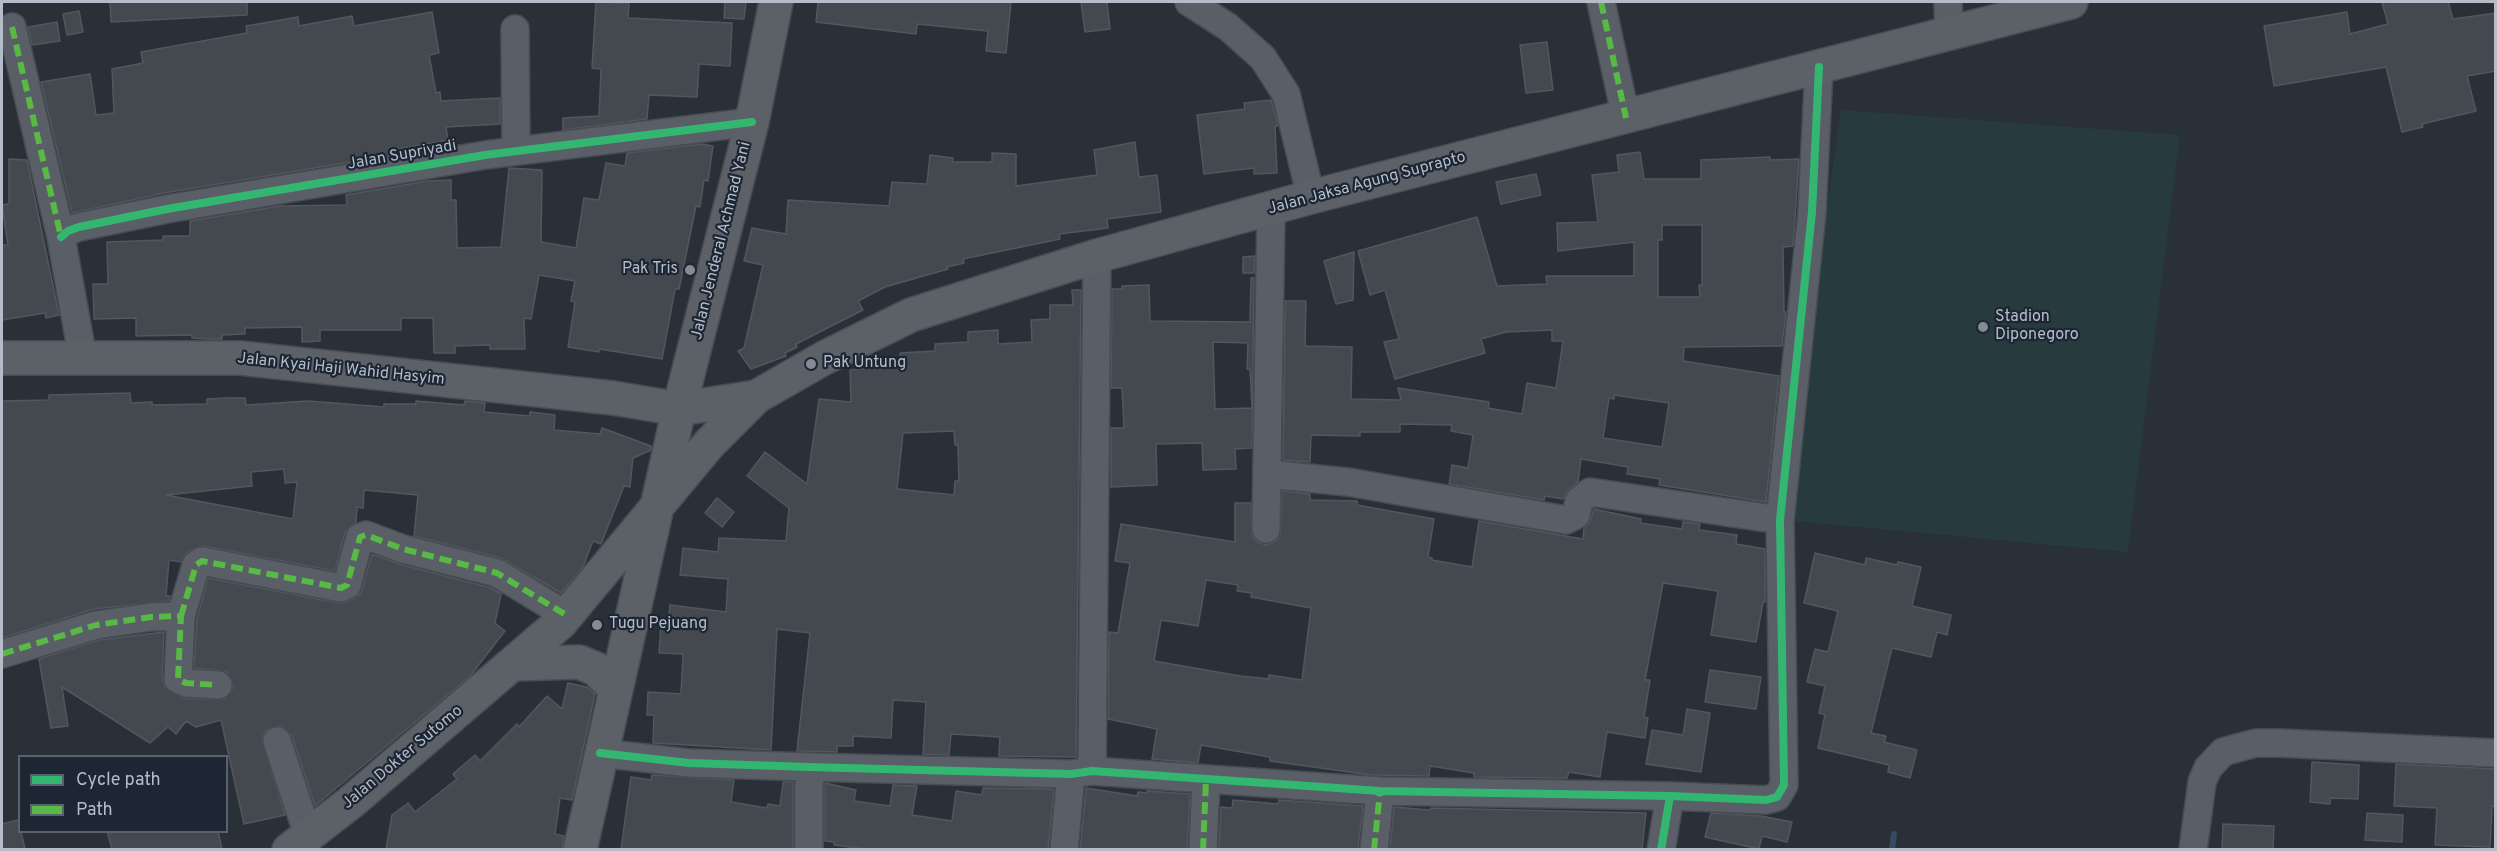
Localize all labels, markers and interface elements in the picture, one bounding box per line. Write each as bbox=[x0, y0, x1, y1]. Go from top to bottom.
street label: Jalan Supriyadi bbox=[346, 137, 458, 175]
street label: Jalan Jenderal Achmad Yani bbox=[688, 140, 756, 342]
street label: Jalan Jaksa Agung Suprapto bbox=[1266, 148, 1468, 220]
place label: Pak Tris bbox=[622, 260, 678, 280]
marker: Pak Tris bbox=[683, 263, 697, 277]
place label: Stadion Diponegoro bbox=[1995, 308, 2079, 346]
marker: Stadion Diponegoro bbox=[1976, 320, 1990, 334]
street label: Jalan Kyai Haji Wahid Hasyim bbox=[236, 350, 446, 390]
place label: Pak Untung bbox=[823, 354, 906, 374]
marker: Pak Untung bbox=[804, 357, 818, 371]
place label: Tugu Pejuang bbox=[609, 615, 707, 635]
marker: Tugu Pejuang bbox=[590, 618, 604, 632]
street label: Jalan Dokter Sutomo bbox=[339, 702, 467, 814]
legend bbox=[18, 755, 228, 833]
text: Cycle path bbox=[76, 769, 161, 792]
text: Path bbox=[76, 799, 113, 822]

